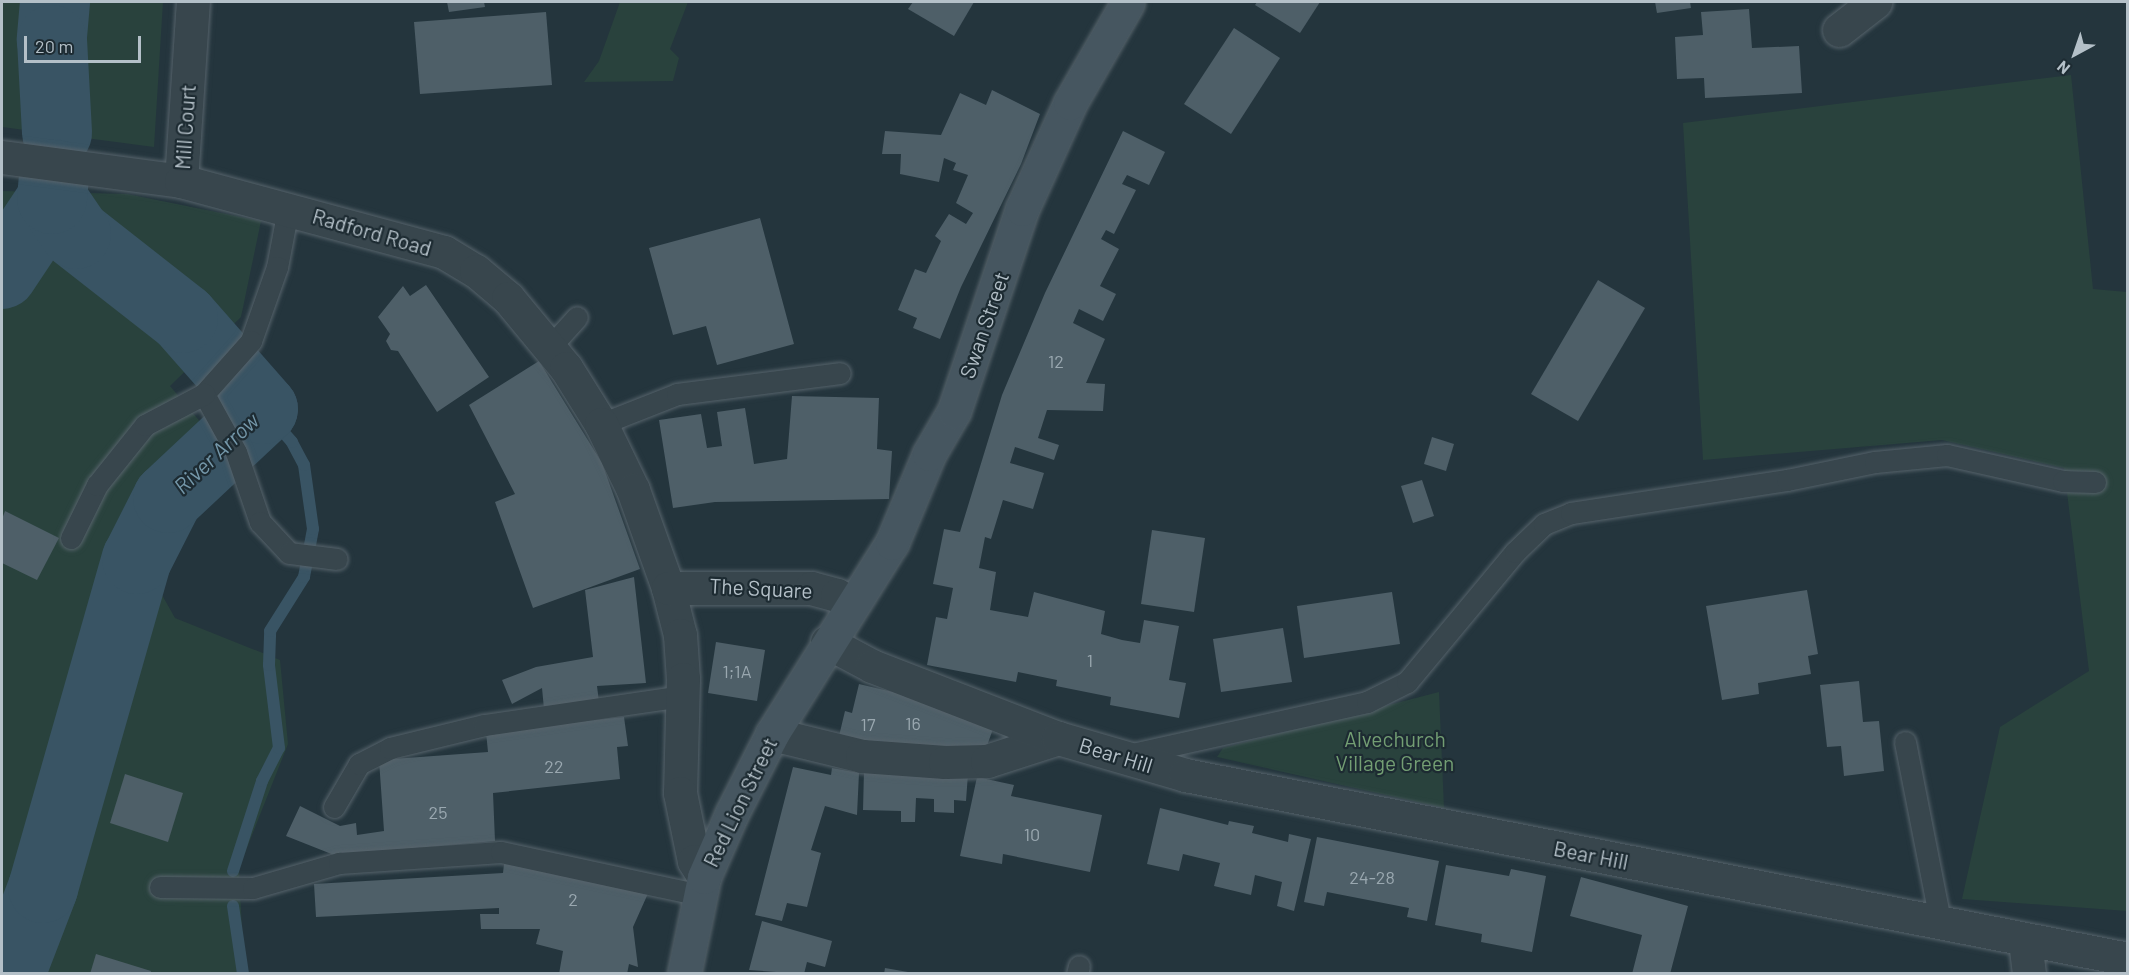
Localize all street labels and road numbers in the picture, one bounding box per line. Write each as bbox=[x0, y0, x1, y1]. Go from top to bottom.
street label: Mill Court bbox=[169, 84, 201, 170]
street label: Radford Road bbox=[310, 203, 434, 261]
street label: Swan Street bbox=[954, 269, 1014, 381]
street label: The Square bbox=[709, 573, 813, 603]
street label: Bear Hill bbox=[1076, 732, 1156, 778]
street label: Red Lion Street bbox=[698, 733, 782, 871]
street label: Bear Hill bbox=[1552, 835, 1630, 875]

